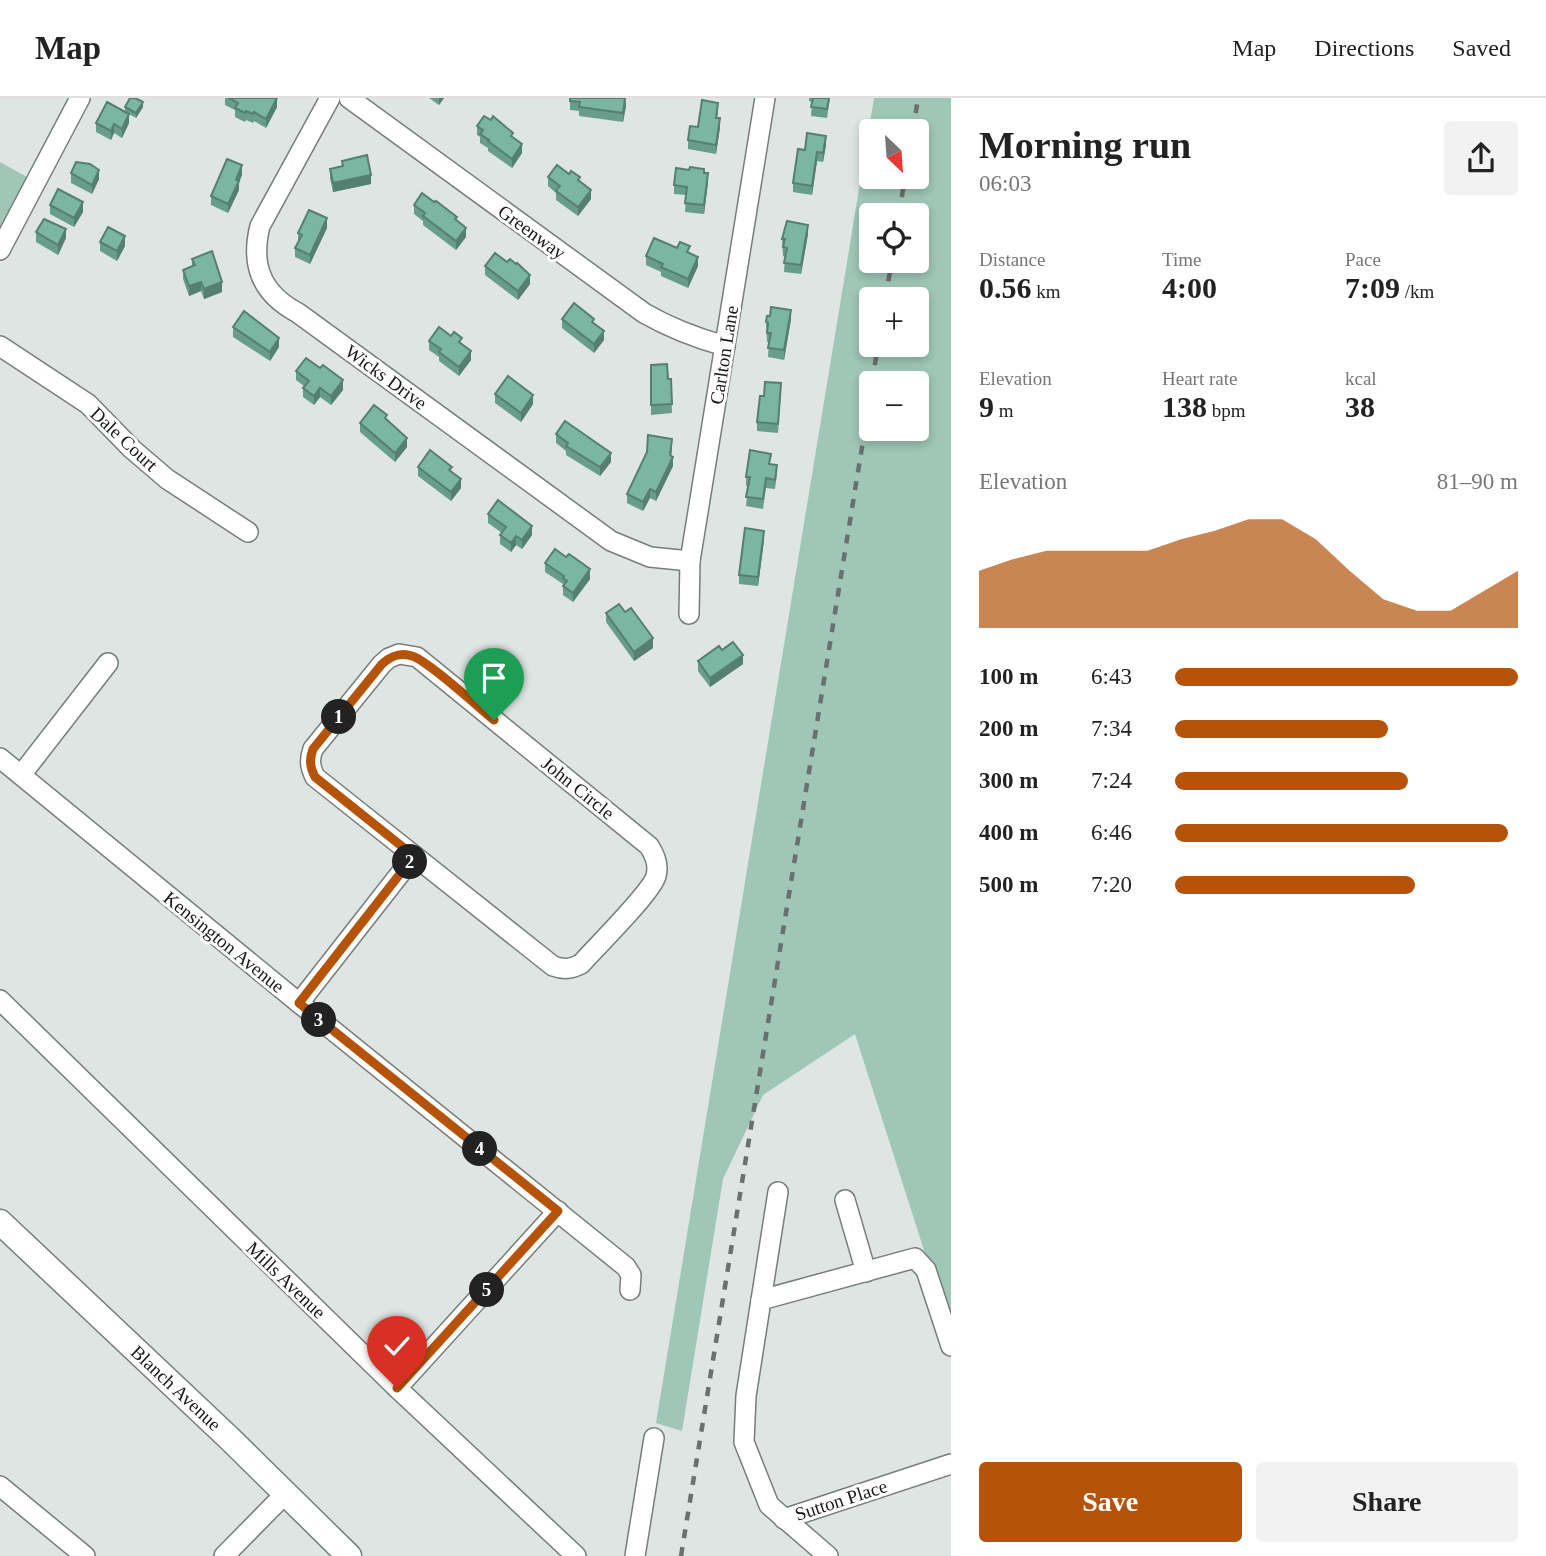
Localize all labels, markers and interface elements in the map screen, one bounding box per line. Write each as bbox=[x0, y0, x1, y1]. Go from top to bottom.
text: Map bbox=[35, 30, 101, 66]
text: Map bbox=[1232, 35, 1276, 61]
text: Directions bbox=[1314, 35, 1414, 61]
text: Saved bbox=[1452, 35, 1511, 61]
north arrow bbox=[859, 119, 929, 189]
map controls bbox=[859, 119, 929, 441]
button: share bbox=[1444, 121, 1518, 195]
text: Morning run bbox=[979, 124, 1191, 166]
text: 06:03 bbox=[979, 171, 1031, 196]
street label: Greenway bbox=[494, 201, 570, 264]
button: locate bbox=[859, 203, 929, 273]
text: Distance bbox=[979, 249, 1045, 270]
text: Time bbox=[1162, 249, 1201, 270]
text: Pace bbox=[1345, 249, 1381, 270]
text: 0.56 bbox=[979, 271, 1032, 304]
text: 4:00 bbox=[1162, 271, 1217, 304]
text: 7:09 bbox=[1345, 271, 1400, 304]
text: km bbox=[1032, 281, 1061, 302]
text: /km bbox=[1400, 281, 1434, 302]
button: + bbox=[859, 287, 929, 357]
street label: Carlton Lane bbox=[706, 304, 742, 406]
street label: Wicks Drive bbox=[341, 340, 431, 414]
text: Elevation bbox=[979, 368, 1052, 389]
text: Heart rate bbox=[1162, 368, 1237, 389]
text: kcal bbox=[1345, 368, 1377, 389]
button: − bbox=[859, 371, 929, 441]
text: 9 bbox=[979, 390, 994, 423]
text: 138 bbox=[1162, 390, 1207, 423]
text: 38 bbox=[1345, 390, 1375, 423]
text: m bbox=[994, 400, 1014, 421]
text: bpm bbox=[1207, 400, 1246, 421]
street label: Dale Court bbox=[86, 403, 162, 476]
text: Elevation bbox=[979, 469, 1067, 494]
text: 81–90 m bbox=[1437, 469, 1518, 494]
pin bbox=[464, 648, 524, 720]
icon: arrive bbox=[475, 659, 513, 697]
text: 100 m bbox=[979, 664, 1038, 689]
text: 6:43 bbox=[1091, 664, 1132, 689]
pin: 1 bbox=[322, 700, 356, 734]
text: 1 bbox=[334, 706, 343, 727]
text: 200 m bbox=[979, 716, 1038, 741]
text: 7:34 bbox=[1091, 716, 1132, 741]
street label: John Circle bbox=[538, 752, 618, 824]
text: 300 m bbox=[979, 768, 1038, 793]
text: 7:24 bbox=[1091, 768, 1132, 793]
text: 400 m bbox=[979, 820, 1038, 845]
text: 6:46 bbox=[1091, 820, 1132, 845]
pin: 2 bbox=[392, 844, 428, 880]
text: 2 bbox=[405, 851, 414, 872]
text: 500 m bbox=[979, 872, 1038, 897]
text: 7:20 bbox=[1091, 872, 1132, 897]
street label: Kensington Avenue bbox=[159, 887, 289, 997]
pin: 3 bbox=[302, 1002, 336, 1038]
text: 3 bbox=[314, 1009, 323, 1030]
pin: 4 bbox=[462, 1132, 498, 1166]
text: 4 bbox=[475, 1138, 484, 1159]
street label: Mills Avenue bbox=[242, 1237, 330, 1323]
pin: 5 bbox=[470, 1272, 504, 1308]
text: 5 bbox=[482, 1279, 491, 1300]
pin bbox=[367, 1316, 427, 1388]
icon: check bbox=[378, 1327, 416, 1365]
street label: Blanch Avenue bbox=[127, 1341, 225, 1435]
button: Save bbox=[979, 1462, 1242, 1542]
button: Share bbox=[1256, 1462, 1518, 1542]
street label: Sutton Place bbox=[792, 1475, 890, 1525]

